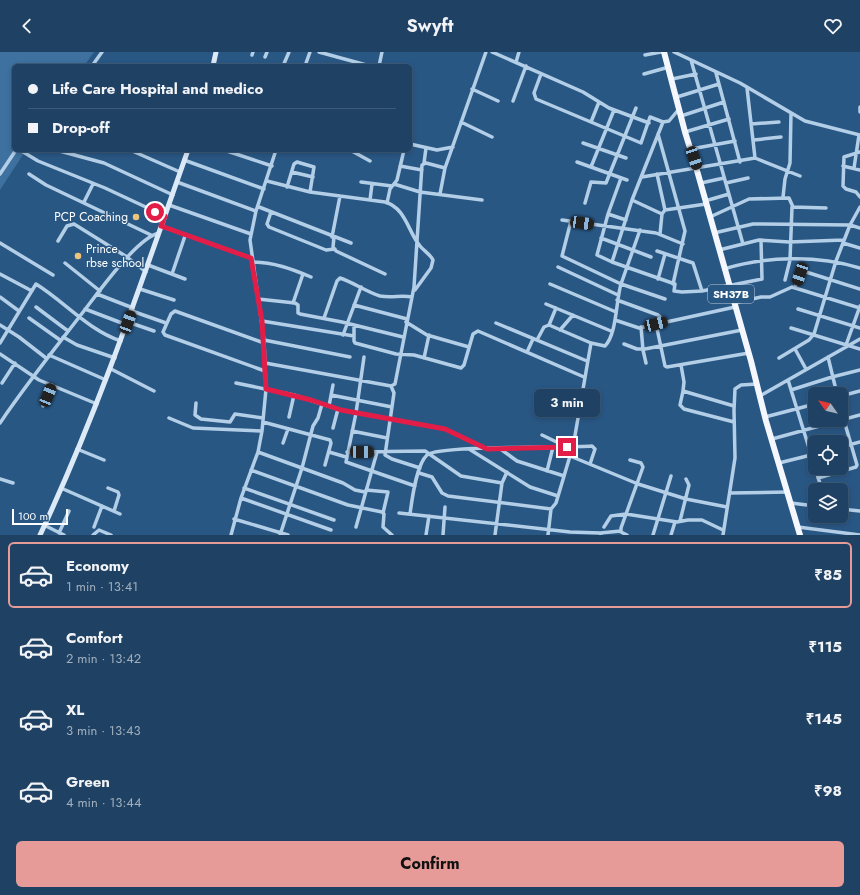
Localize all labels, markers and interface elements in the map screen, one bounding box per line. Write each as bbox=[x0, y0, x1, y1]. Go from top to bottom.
text: Swyft bbox=[407, 13, 453, 39]
icon: back bbox=[16, 15, 38, 37]
icon: heart bbox=[822, 15, 844, 37]
text: Life Care Hospital and medico bbox=[52, 78, 263, 100]
text: Drop-off bbox=[52, 117, 110, 139]
car bbox=[684, 145, 704, 171]
route start bbox=[146, 203, 164, 221]
place label: PCP Coaching bbox=[54, 208, 128, 226]
marker: PCP Coaching bbox=[131, 212, 141, 222]
car bbox=[569, 215, 595, 231]
place label: Prince rbse school bbox=[86, 240, 144, 272]
marker: Prince rbse school bbox=[73, 251, 83, 261]
car bbox=[791, 261, 809, 287]
road number: SH37B bbox=[708, 285, 754, 303]
car bbox=[118, 309, 138, 335]
car bbox=[643, 315, 669, 333]
car bbox=[38, 382, 58, 408]
north arrow bbox=[808, 387, 848, 427]
map controls bbox=[808, 387, 848, 523]
callout: 3 min bbox=[534, 389, 600, 417]
text: 3 min bbox=[550, 393, 584, 412]
button: locate bbox=[808, 435, 848, 475]
route end bbox=[558, 438, 576, 456]
car bbox=[350, 446, 374, 458]
button: layers bbox=[808, 483, 848, 523]
scale bar bbox=[12, 507, 68, 526]
text: 100 m bbox=[18, 508, 48, 524]
text: Economy bbox=[66, 555, 129, 577]
icon: car bbox=[18, 557, 54, 593]
text: ₹85 bbox=[814, 564, 842, 586]
text: 1 min · 13:41 bbox=[66, 577, 138, 596]
text: Comfort bbox=[66, 627, 123, 649]
icon: car bbox=[18, 629, 54, 665]
text: ₹115 bbox=[808, 636, 842, 658]
text: 2 min · 13:42 bbox=[66, 649, 141, 668]
text: XL bbox=[66, 699, 84, 721]
icon: car bbox=[18, 701, 54, 737]
text: ₹145 bbox=[806, 708, 842, 730]
text: 3 min · 13:43 bbox=[66, 721, 141, 740]
text: Green bbox=[66, 771, 110, 793]
icon: car bbox=[18, 773, 54, 809]
text: ₹98 bbox=[814, 780, 842, 802]
text: 4 min · 13:44 bbox=[66, 793, 142, 812]
button: Confirm bbox=[16, 841, 844, 887]

